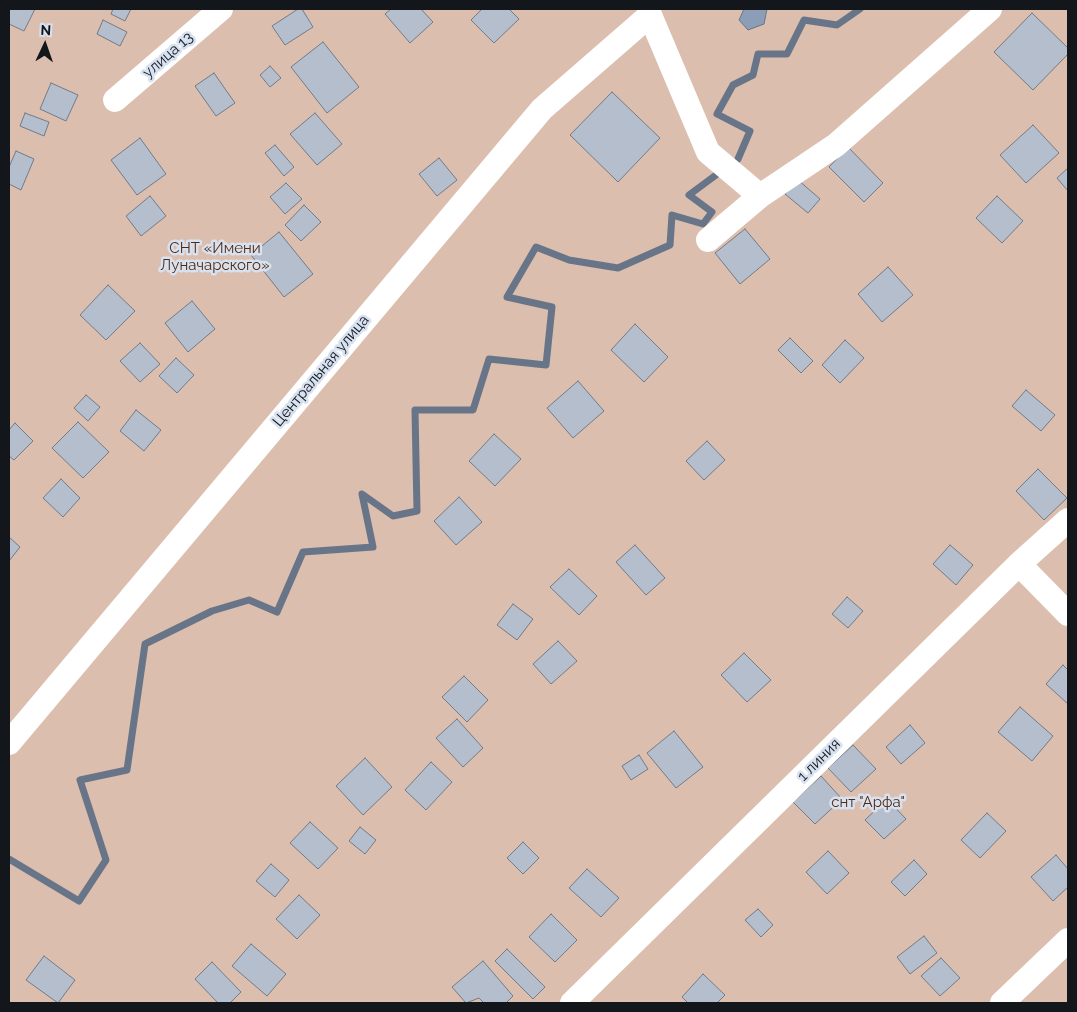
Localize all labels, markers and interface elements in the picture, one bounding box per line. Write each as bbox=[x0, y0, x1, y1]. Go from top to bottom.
north arrow bbox=[20, 20, 70, 70]
text: N bbox=[40, 22, 52, 38]
street label: улица 13 bbox=[139, 28, 197, 82]
park label: СНТ «Имени Луначарского» bbox=[160, 239, 270, 274]
street label: Центральная улица bbox=[269, 312, 373, 430]
street label: 1 линия bbox=[794, 735, 844, 785]
park label: снт "Арфа" bbox=[831, 793, 905, 811]

